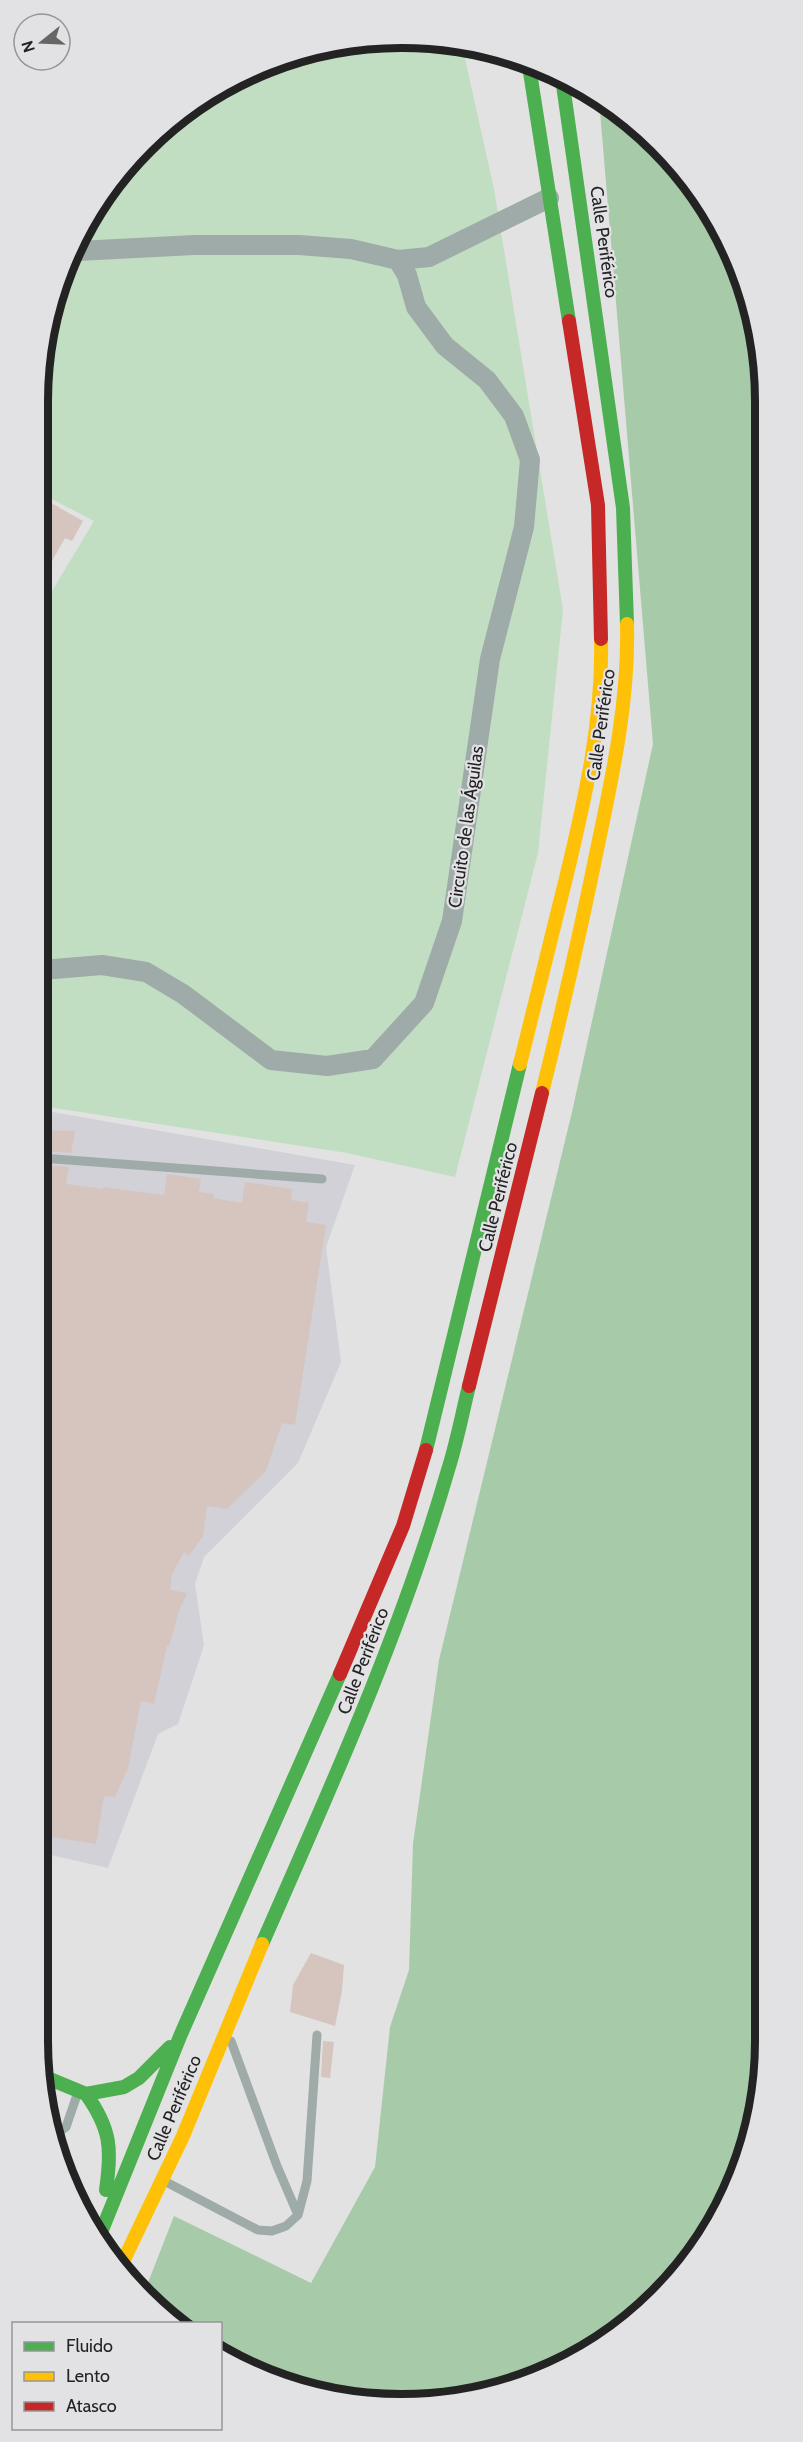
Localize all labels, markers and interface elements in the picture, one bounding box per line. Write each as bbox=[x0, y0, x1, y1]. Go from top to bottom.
north arrow bbox=[12, 12, 72, 72]
text: N bbox=[17, 38, 39, 55]
street label: Calle Periférico bbox=[585, 185, 623, 299]
street label: Calle Periférico bbox=[582, 668, 620, 782]
street label: Circuito de las Águilas bbox=[444, 745, 488, 909]
street label: Calle Periférico bbox=[474, 1140, 522, 1254]
street label: Calle Periférico bbox=[333, 1604, 393, 1718]
street label: Calle Periférico bbox=[142, 2052, 206, 2164]
legend bbox=[12, 2322, 222, 2430]
text: Fluido bbox=[66, 2335, 113, 2357]
text: Lento bbox=[66, 2365, 110, 2387]
text: Atasco bbox=[66, 2395, 117, 2417]

